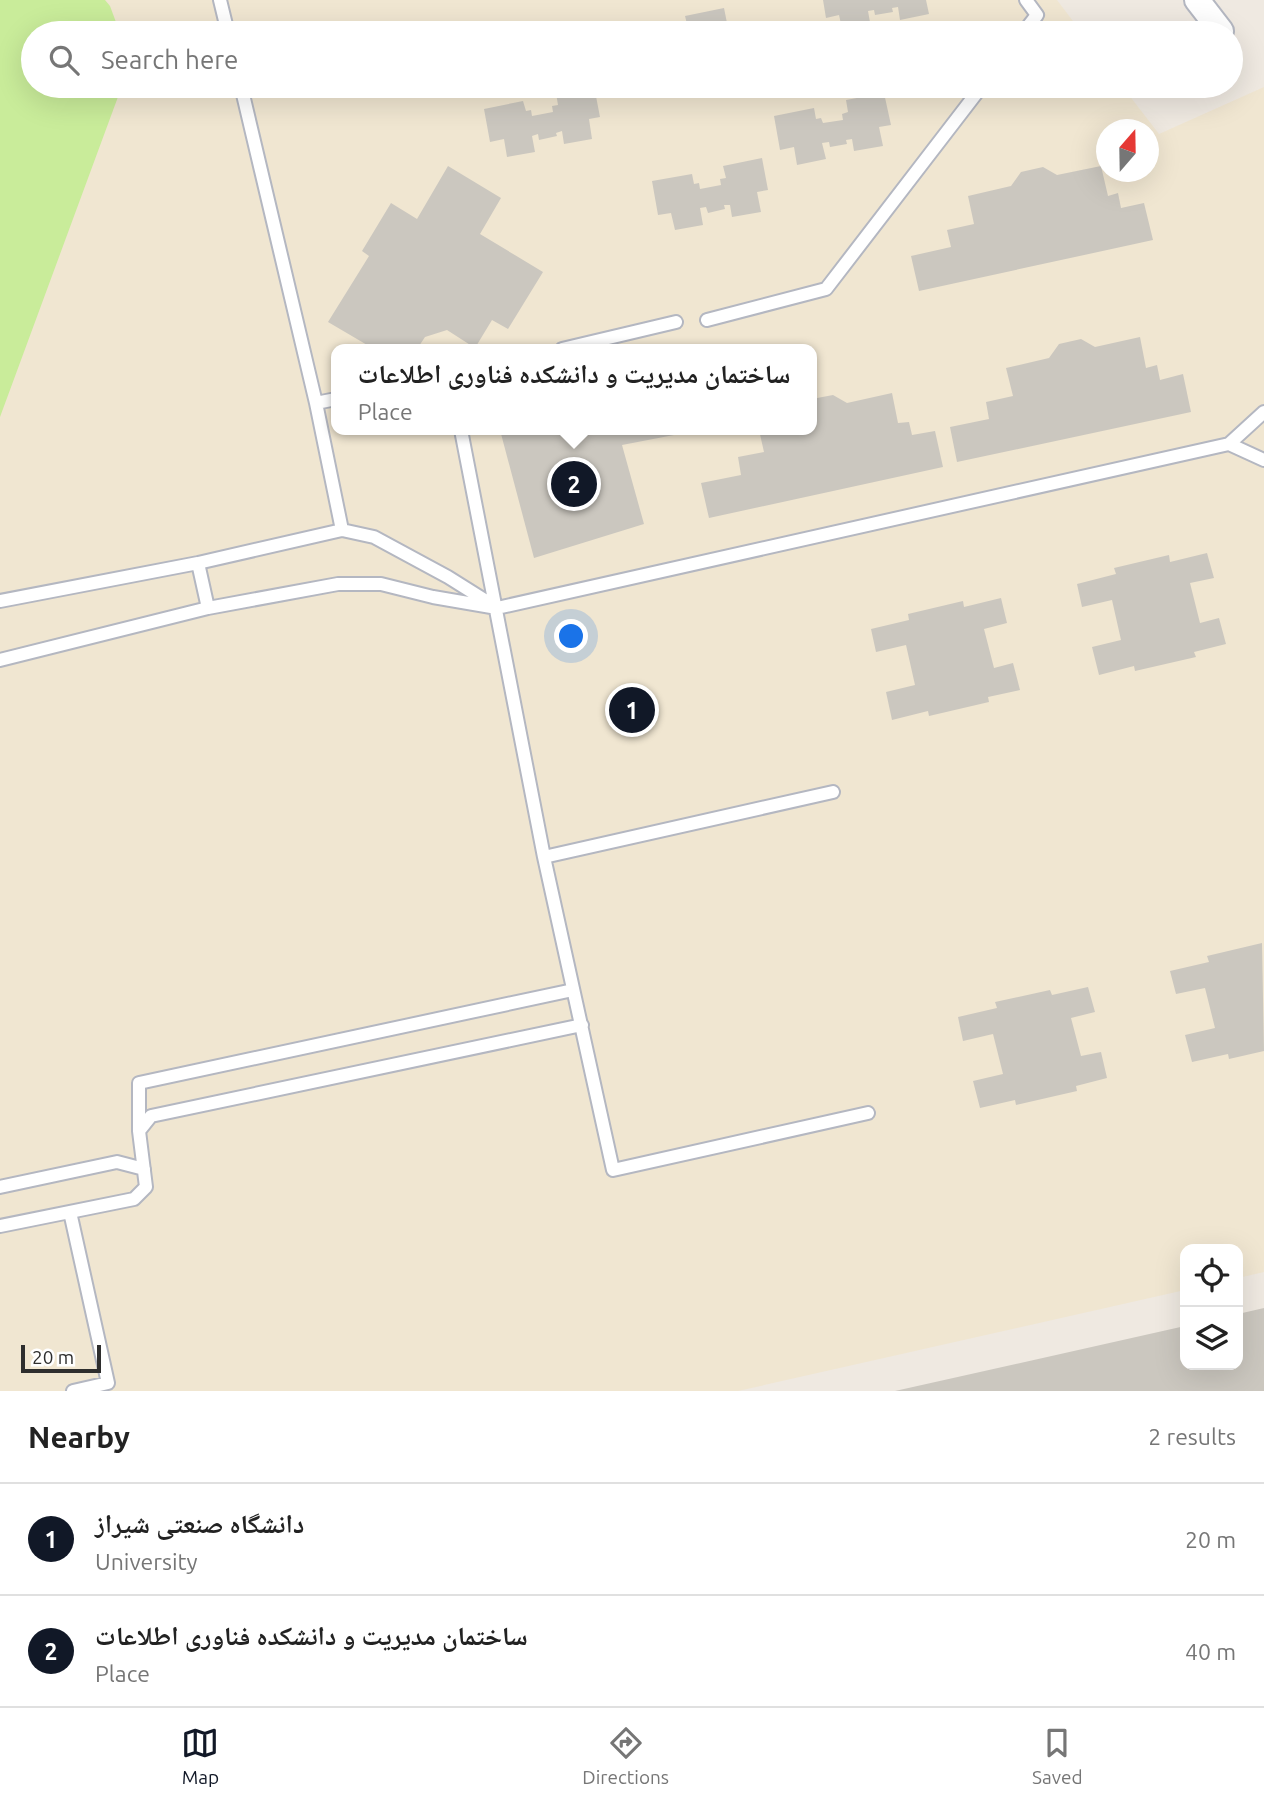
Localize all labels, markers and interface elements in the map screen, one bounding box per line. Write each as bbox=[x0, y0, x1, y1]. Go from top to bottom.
search box bbox=[21, 21, 1243, 98]
icon: search bbox=[45, 41, 83, 79]
text: Search here bbox=[101, 45, 238, 74]
north arrow bbox=[1096, 119, 1159, 182]
popup bbox=[331, 344, 817, 435]
text: ساختمان مدیریت و دانشکده فناوری اطلاعات bbox=[358, 359, 790, 388]
text: Place bbox=[358, 399, 413, 424]
pin: 2 bbox=[551, 458, 597, 510]
your location bbox=[554, 619, 588, 653]
pin: 1 bbox=[609, 684, 655, 736]
map controls bbox=[1180, 1244, 1243, 1370]
button: locate bbox=[1180, 1244, 1243, 1307]
button: layers bbox=[1180, 1307, 1243, 1370]
scale bar bbox=[21, 1342, 102, 1374]
text: 20 m bbox=[32, 1346, 74, 1368]
text: Nearby bbox=[28, 1420, 130, 1454]
text: 2 results bbox=[1148, 1424, 1236, 1449]
text: دانشگاه صنعتی شیراز bbox=[95, 1509, 304, 1538]
text: 1 bbox=[45, 1527, 57, 1552]
text: 20 m bbox=[1185, 1527, 1236, 1552]
text: University bbox=[95, 1549, 198, 1574]
text: ساختمان مدیریت و دانشکده فناوری اطلاعات bbox=[95, 1621, 528, 1650]
text: 2 bbox=[45, 1639, 57, 1664]
text: 40 m bbox=[1185, 1639, 1236, 1664]
text: Place bbox=[95, 1661, 150, 1686]
tab: Map bbox=[181, 1724, 219, 1788]
tab: Directions bbox=[582, 1724, 669, 1788]
tab: Saved bbox=[1032, 1724, 1083, 1788]

